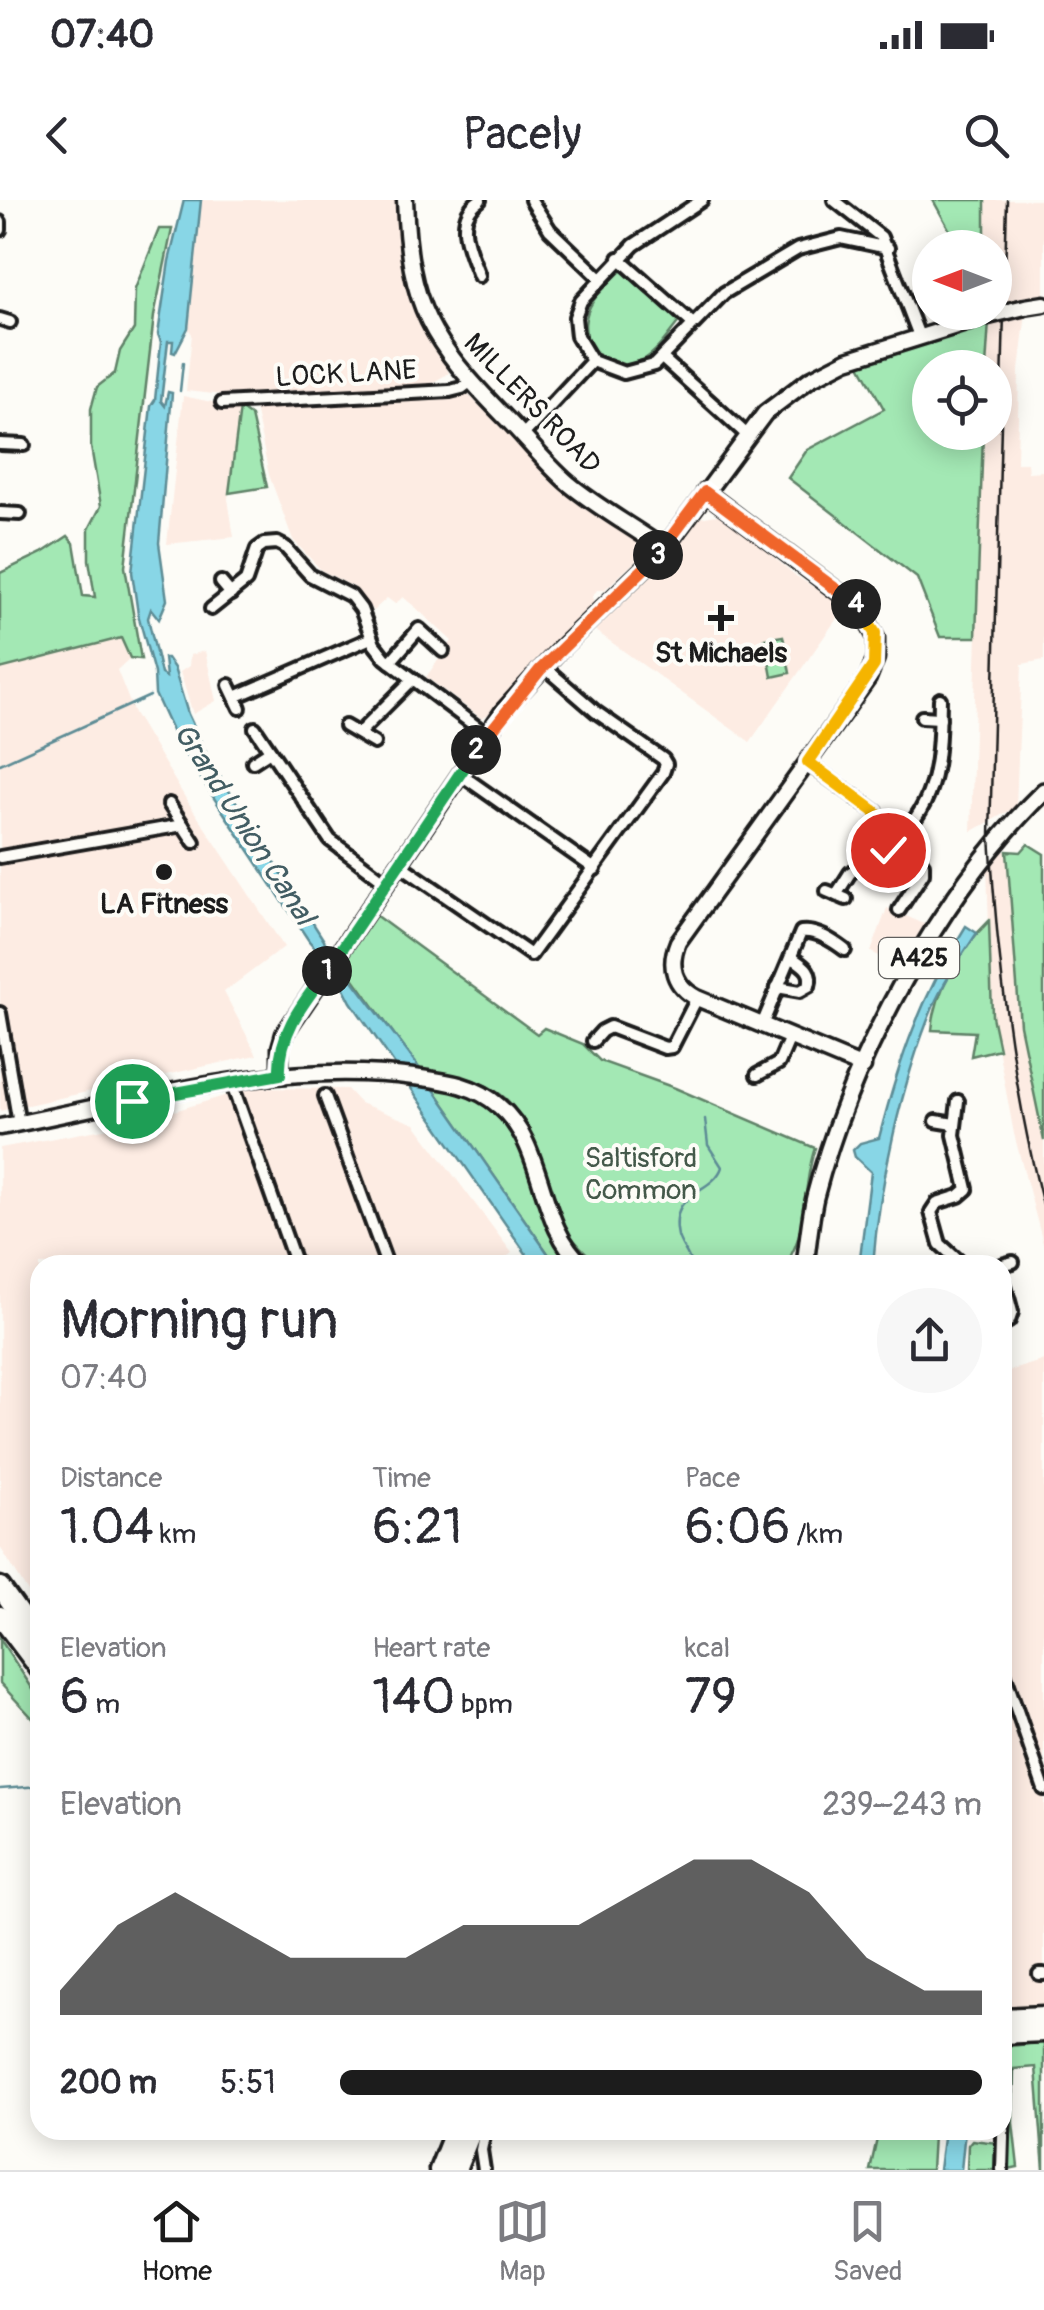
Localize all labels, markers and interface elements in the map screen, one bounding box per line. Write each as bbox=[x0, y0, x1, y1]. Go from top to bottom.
text: 07:40 bbox=[50, 11, 154, 59]
text: Pacely bbox=[463, 107, 581, 163]
icon: back bbox=[30, 108, 85, 163]
icon: search bbox=[959, 108, 1014, 163]
north arrow bbox=[912, 230, 1012, 330]
map controls bbox=[912, 230, 1012, 450]
street label: MILLERS ROAD bbox=[456, 326, 608, 482]
button: locate bbox=[912, 350, 1012, 450]
street label: LOCK LANE bbox=[275, 353, 417, 395]
pin: 3 bbox=[633, 530, 683, 580]
text: 3 bbox=[650, 537, 666, 572]
pin: 4 bbox=[831, 579, 881, 629]
text: 4 bbox=[848, 586, 864, 621]
marker: St Michaels bbox=[708, 605, 734, 631]
place label: St Michaels bbox=[655, 636, 788, 671]
water label: Grand Union Canal bbox=[165, 716, 325, 934]
pin: 2 bbox=[451, 725, 501, 775]
text: 2 bbox=[468, 732, 484, 767]
pin bbox=[846, 808, 931, 893]
icon: check bbox=[861, 823, 916, 878]
marker: LA Fitness bbox=[153, 861, 175, 883]
place label: LA Fitness bbox=[100, 887, 228, 922]
road number: A425 bbox=[879, 938, 959, 978]
pin: 1 bbox=[302, 946, 352, 996]
text: 1 bbox=[322, 953, 332, 988]
pin bbox=[90, 1059, 175, 1144]
icon: arrive bbox=[105, 1074, 160, 1129]
park label: Saltisford Common bbox=[585, 1141, 697, 1208]
text: Morning run bbox=[60, 1286, 338, 1355]
button: share bbox=[877, 1288, 982, 1393]
text: 07:40 bbox=[60, 1358, 148, 1398]
text: Distance bbox=[60, 1461, 162, 1496]
text: Time bbox=[372, 1461, 431, 1496]
text: Pace bbox=[685, 1461, 740, 1496]
text: 1.04 bbox=[60, 1496, 154, 1559]
text: 6:21 bbox=[372, 1496, 462, 1559]
text: 6:06 bbox=[685, 1496, 790, 1559]
text: km bbox=[154, 1517, 196, 1552]
text: /km bbox=[790, 1517, 843, 1552]
text: Elevation bbox=[60, 1631, 167, 1666]
text: Heart rate bbox=[372, 1631, 490, 1666]
text: kcal bbox=[685, 1631, 730, 1666]
text: 6 bbox=[60, 1666, 89, 1729]
text: 140 bbox=[372, 1666, 455, 1729]
text: 79 bbox=[685, 1666, 737, 1729]
text: m bbox=[89, 1687, 120, 1722]
text: bpm bbox=[455, 1687, 513, 1722]
text: Elevation bbox=[60, 1785, 182, 1825]
text: 239–243 m bbox=[822, 1785, 982, 1825]
text: 200 m bbox=[60, 2063, 157, 2103]
text: 5:51 bbox=[220, 2063, 276, 2103]
tab: Home bbox=[141, 2194, 212, 2289]
tab: Map bbox=[495, 2194, 550, 2289]
tab: Saved bbox=[833, 2194, 902, 2289]

